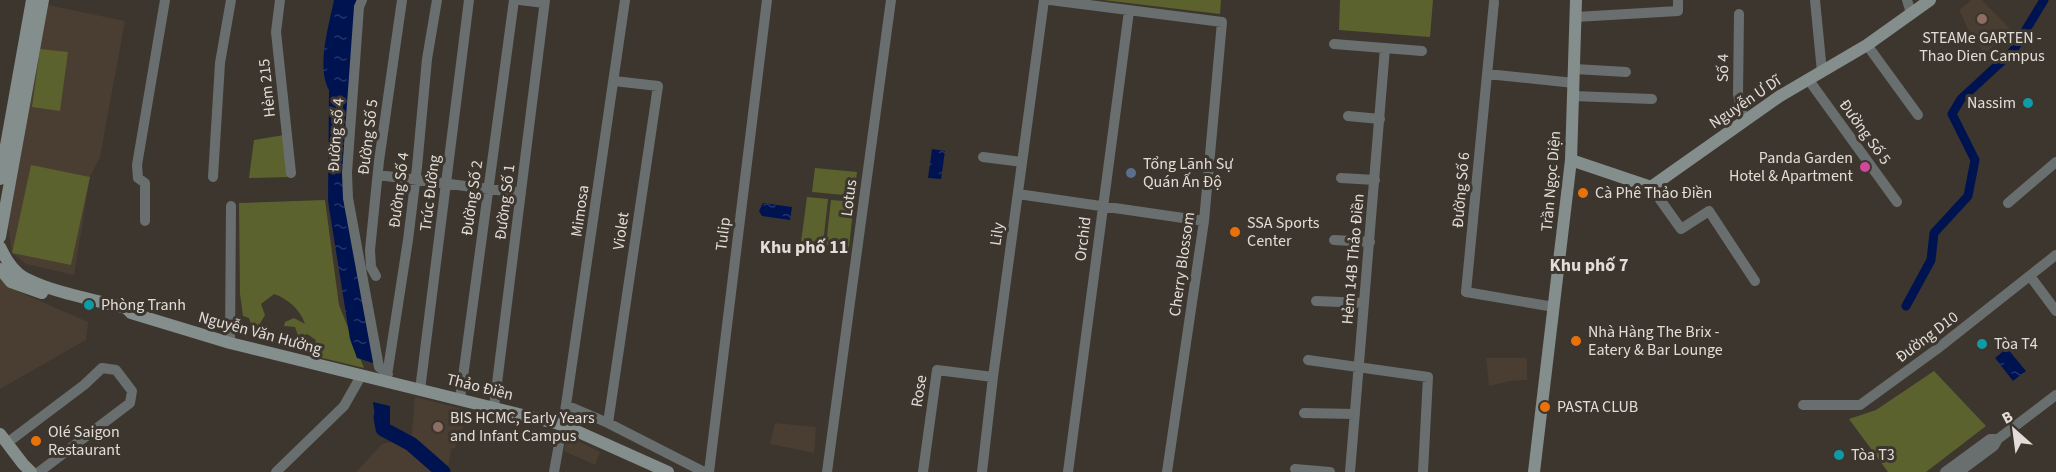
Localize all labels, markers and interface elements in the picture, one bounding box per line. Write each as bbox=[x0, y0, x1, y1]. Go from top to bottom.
marker: STEAMe GARTEN - Thao Dien Campus bbox=[1975, 12, 1989, 26]
place label: STEAMe GARTEN - Thao Dien Campus bbox=[1919, 27, 2045, 67]
street label: Số 4 bbox=[1712, 54, 1734, 82]
street label: Hẻm 215 bbox=[253, 58, 281, 118]
street label: Nguyễn Ư Dĩ bbox=[1705, 69, 1786, 134]
place label: Nassim bbox=[1967, 92, 2016, 114]
street label: Đường Số 5 bbox=[1834, 95, 1896, 169]
marker: Nassim bbox=[2021, 96, 2035, 110]
street label: Đường số 4 bbox=[322, 97, 350, 173]
street label: Đường Số 5 bbox=[352, 98, 384, 176]
street label: Trần Ngọc Diện bbox=[1536, 130, 1566, 232]
place label: Panda Garden Hotel & Apartment bbox=[1729, 147, 1854, 187]
street label: Đường Số 4 bbox=[383, 151, 415, 229]
street label: Đường Số 6 bbox=[1447, 151, 1475, 229]
street label: Trúc Đường bbox=[414, 153, 446, 233]
place label: Tổng Lãnh Sự Quán Ấn Độ bbox=[1143, 153, 1233, 193]
street label: Đường Số 2 bbox=[456, 159, 488, 237]
marker: Panda Garden Hotel & Apartment bbox=[1858, 160, 1872, 174]
street label: Đường Số 1 bbox=[489, 163, 521, 241]
marker: Tổng Lãnh Sự Quán Ấn Độ bbox=[1124, 166, 1138, 180]
street label: Lotus bbox=[836, 178, 862, 218]
place label: Cà Phê Thảo Điền bbox=[1595, 182, 1712, 204]
street label: Mimosa bbox=[565, 184, 595, 238]
marker: Cà Phê Thảo Điền bbox=[1576, 186, 1590, 200]
street label: Hẻm 14B Thảo Điền bbox=[1336, 193, 1370, 325]
street label: Violet bbox=[607, 210, 635, 251]
street label: Cherry Blossom bbox=[1164, 210, 1200, 318]
place label: SSA Sports Center bbox=[1247, 212, 1320, 252]
street label: Orchid bbox=[1069, 215, 1097, 263]
street label: Tulip bbox=[710, 216, 736, 252]
street label: Lily bbox=[984, 220, 1010, 247]
marker: SSA Sports Center bbox=[1228, 225, 1242, 239]
district label: Khu phố 11 bbox=[760, 235, 848, 260]
district label: Khu phố 7 bbox=[1550, 253, 1628, 278]
place label: Phòng Tranh bbox=[101, 294, 186, 316]
marker: Phòng Tranh bbox=[82, 298, 96, 312]
street label: Nguyễn Văn Hưởng bbox=[196, 306, 324, 360]
street label: Đường D10 bbox=[1891, 306, 1963, 368]
place label: Nhà Hàng The Brix - Eatery & Bar Lounge bbox=[1588, 321, 1723, 361]
place label: Tòa T4 bbox=[1994, 333, 2038, 355]
marker: Nhà Hàng The Brix - Eatery & Bar Lounge bbox=[1569, 334, 1583, 348]
marker: Tòa T4 bbox=[1975, 337, 1989, 351]
street label: Thảo Điền bbox=[444, 368, 516, 406]
street label: Rose bbox=[906, 373, 932, 409]
place label: PASTA CLUB bbox=[1557, 396, 1638, 418]
marker: PASTA CLUB bbox=[1538, 400, 1552, 414]
north arrow bbox=[1984, 400, 2044, 460]
text: B bbox=[1998, 406, 2017, 430]
place label: BIS HCMC, Early Years and Infant Campus bbox=[450, 407, 595, 447]
marker: BIS HCMC, Early Years and Infant Campus bbox=[431, 420, 445, 434]
place label: Olé Saigon Restaurant bbox=[48, 421, 121, 461]
marker: Olé Saigon Restaurant bbox=[29, 434, 43, 448]
place label: Tòa T3 bbox=[1851, 444, 1895, 466]
marker: Tòa T3 bbox=[1832, 448, 1846, 462]

